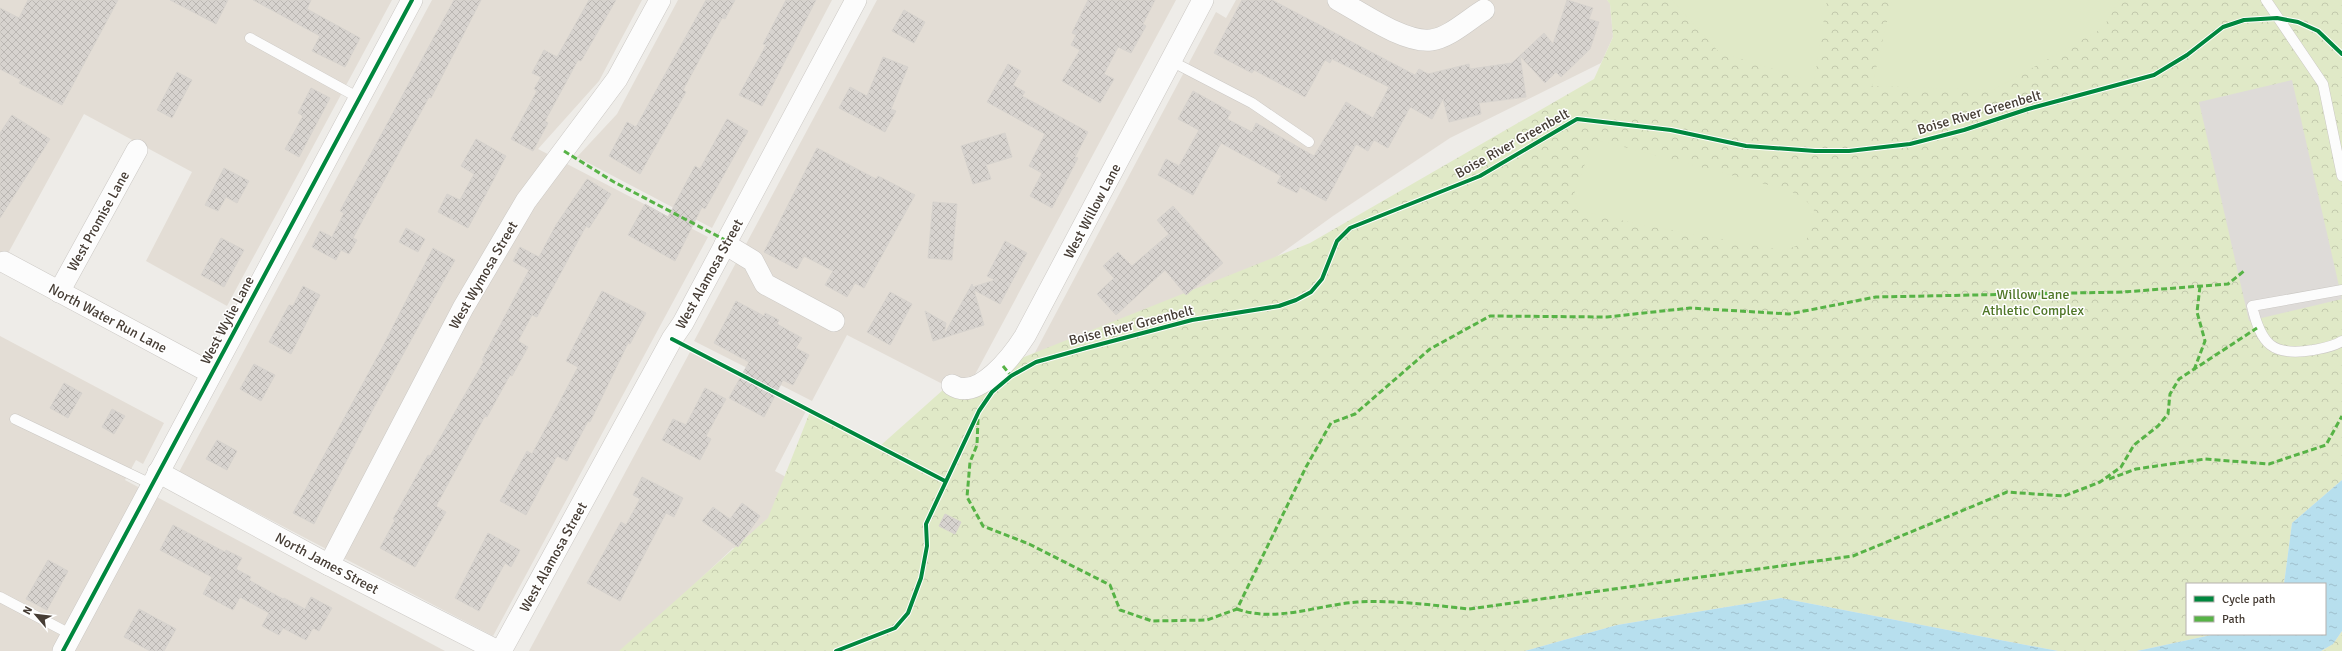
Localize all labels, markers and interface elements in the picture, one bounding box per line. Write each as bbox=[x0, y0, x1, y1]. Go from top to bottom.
street label: Boise River Greenbelt bbox=[1915, 87, 2043, 138]
street label: Boise River Greenbelt bbox=[1452, 105, 1572, 182]
street label: West Willow Lane bbox=[1060, 161, 1125, 262]
street label: West Promise Lane bbox=[64, 168, 133, 275]
street label: West Alamosa Street bbox=[672, 216, 747, 332]
street label: West Wymosa Street bbox=[446, 218, 521, 332]
street label: West Wylie Lane bbox=[197, 273, 258, 367]
street label: North Water Run Lane bbox=[46, 280, 170, 357]
park label: Willow Lane Athletic Complex bbox=[1982, 286, 2085, 319]
street label: Boise River Greenbelt bbox=[1067, 302, 1195, 349]
street label: West Alamosa Street bbox=[516, 499, 591, 615]
street label: North James Street bbox=[272, 529, 381, 598]
legend bbox=[2186, 583, 2326, 635]
text: Cycle path bbox=[2222, 592, 2275, 607]
north arrow bbox=[16, 595, 56, 635]
text: N bbox=[20, 604, 35, 617]
text: Path bbox=[2222, 612, 2245, 627]

